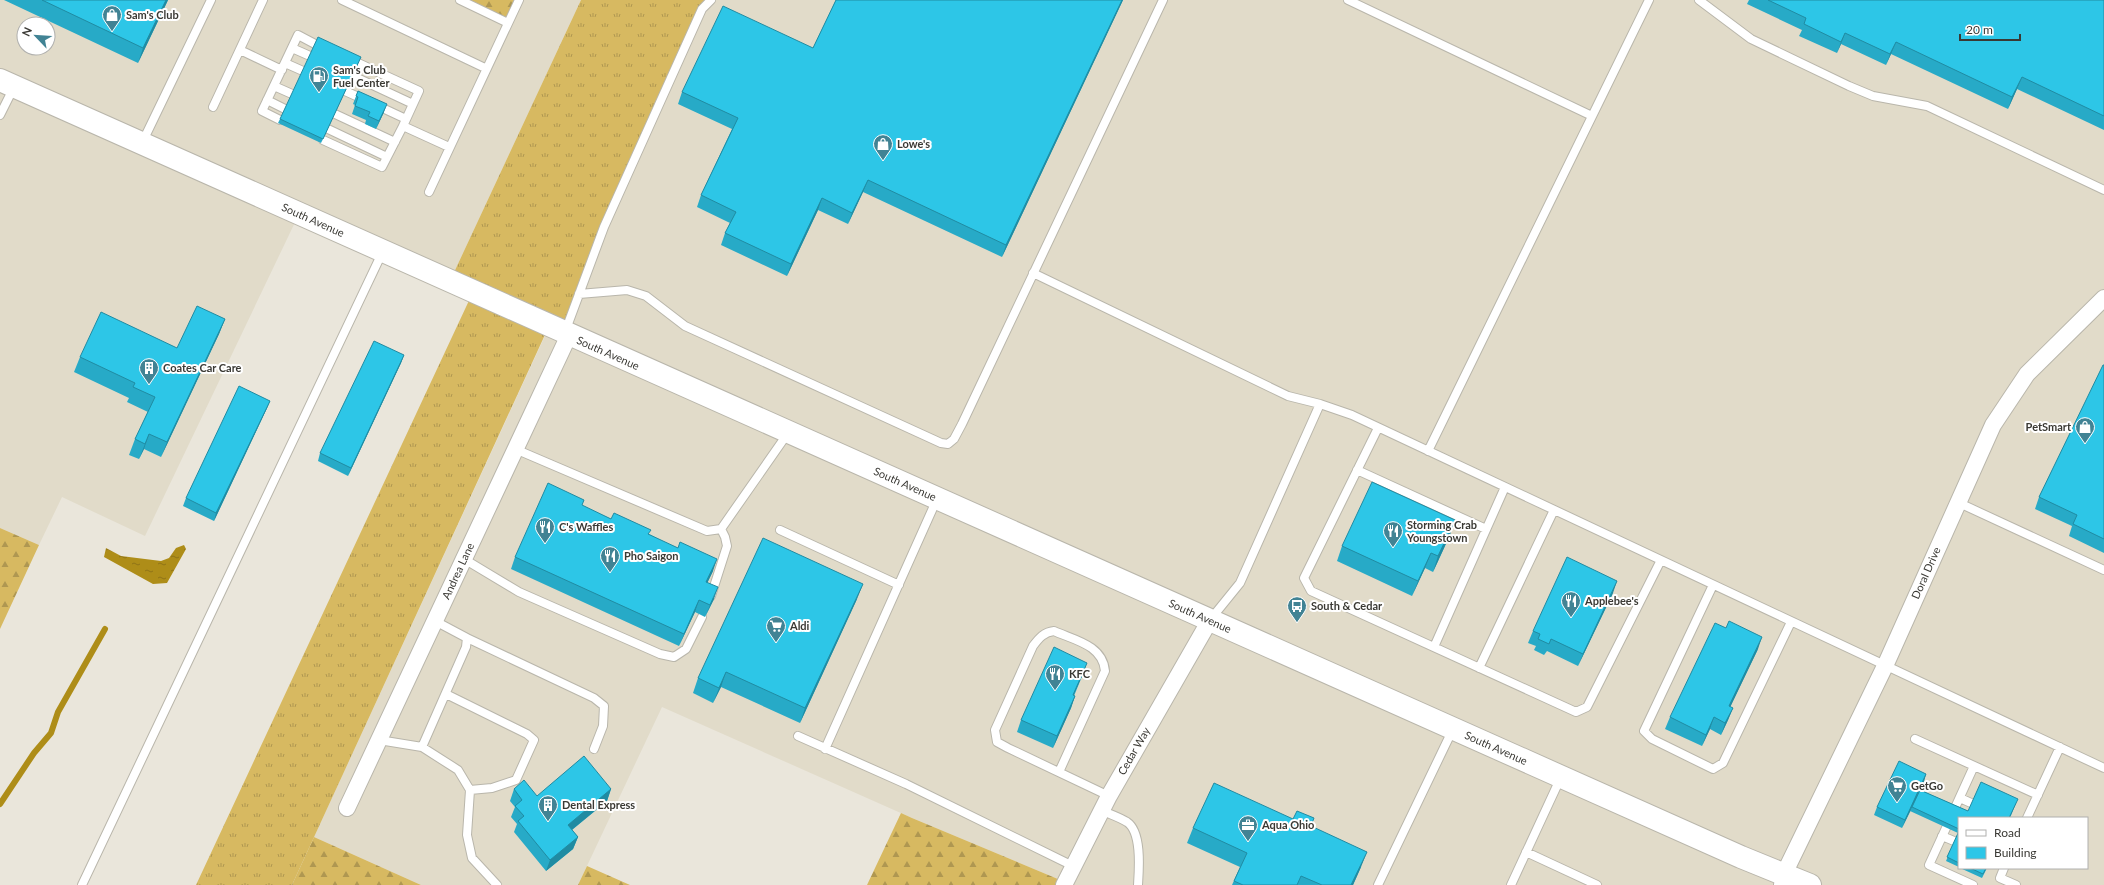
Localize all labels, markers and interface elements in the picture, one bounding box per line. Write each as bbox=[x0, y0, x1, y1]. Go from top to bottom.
shop icon: Sam's Club bbox=[101, 4, 123, 32]
place label: Sam's Club bbox=[126, 8, 179, 21]
north arrow bbox=[16, 16, 56, 56]
scale bar bbox=[1960, 16, 2020, 42]
text: 20 m bbox=[1966, 22, 1993, 37]
text: N bbox=[19, 25, 34, 38]
place label: Sam's Club Fuel Center bbox=[333, 63, 390, 89]
fuel station icon: Sam's Club Fuel Center bbox=[308, 65, 330, 93]
shop icon: Lowe's bbox=[872, 133, 894, 161]
place label: Lowe's bbox=[897, 137, 930, 150]
street label: South Avenue bbox=[280, 200, 347, 239]
street label: South Avenue bbox=[575, 333, 642, 372]
building icon: Coates Car Care bbox=[138, 357, 160, 385]
place label: Coates Car Care bbox=[163, 361, 242, 374]
shop icon: PetSmart bbox=[2074, 416, 2096, 444]
place label: PetSmart bbox=[2026, 420, 2072, 433]
street label: South Avenue bbox=[872, 464, 939, 503]
restaurant icon: C's Waffles bbox=[534, 516, 556, 544]
place label: Storming Crab Youngstown bbox=[1406, 518, 1477, 544]
place label: C's Waffles bbox=[559, 520, 613, 533]
restaurant icon: Storming Crab Youngstown bbox=[1382, 520, 1404, 548]
street label: Andrea Lane bbox=[439, 540, 476, 601]
restaurant icon: Pho Saigon bbox=[599, 545, 621, 573]
street label: Doral Drive bbox=[1908, 545, 1943, 601]
place label: Pho Saigon bbox=[624, 549, 679, 562]
restaurant icon: Applebee's bbox=[1560, 590, 1582, 618]
place label: Applebee's bbox=[1584, 594, 1639, 607]
bus stop icon: South & Cedar bbox=[1286, 595, 1308, 623]
street label: South Avenue bbox=[1167, 596, 1234, 635]
place label: South & Cedar bbox=[1311, 599, 1383, 612]
supermarket icon: Aldi bbox=[765, 615, 787, 643]
place label: Aldi bbox=[789, 619, 810, 632]
restaurant icon: KFC bbox=[1044, 663, 1066, 691]
place label: KFC bbox=[1069, 667, 1091, 680]
street label: Cedar Way bbox=[1115, 724, 1153, 777]
street label: South Avenue bbox=[1463, 728, 1530, 767]
supermarket icon: GetGo bbox=[1886, 775, 1908, 803]
place label: GetGo bbox=[1911, 779, 1943, 792]
building icon: Dental Express bbox=[537, 794, 559, 822]
place label: Dental Express bbox=[562, 798, 635, 811]
office icon: Aqua Ohio bbox=[1237, 814, 1259, 842]
legend bbox=[1958, 817, 2088, 869]
place label: Aqua Ohio bbox=[1261, 818, 1314, 831]
text: Road bbox=[1994, 825, 2021, 840]
text: Building bbox=[1994, 845, 2037, 860]

